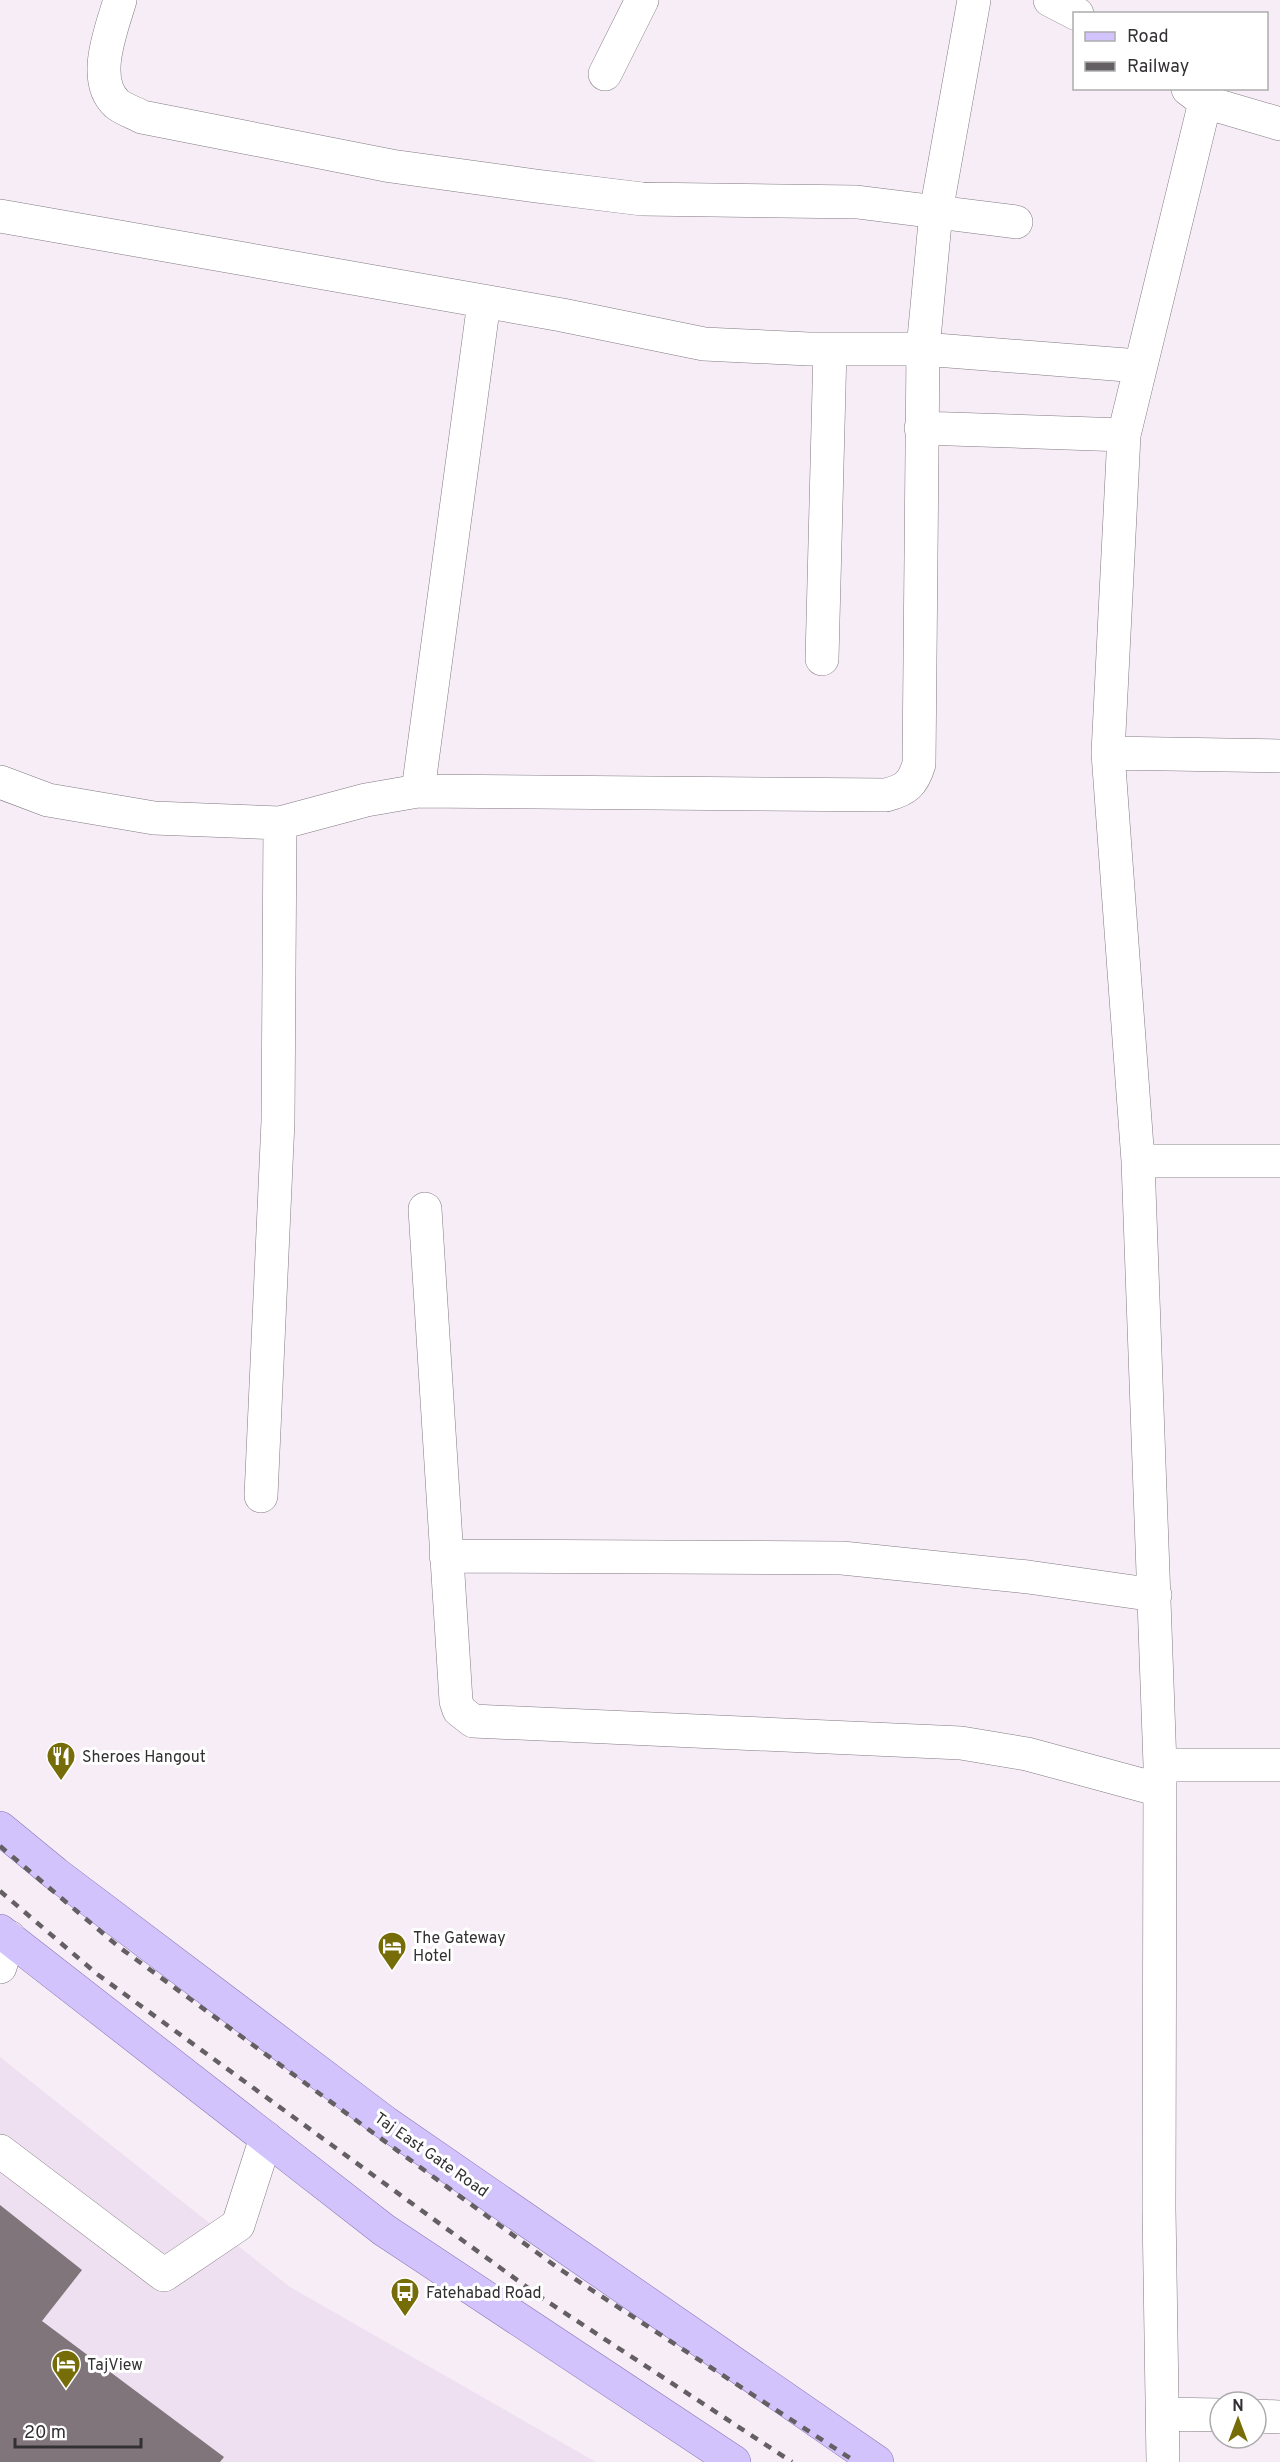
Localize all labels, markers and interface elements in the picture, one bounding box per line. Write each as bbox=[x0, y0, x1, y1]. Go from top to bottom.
legend bbox=[1073, 12, 1268, 90]
text: Road bbox=[1127, 26, 1169, 49]
text: Railway bbox=[1127, 56, 1189, 79]
restaurant icon: Sheroes Hangout bbox=[45, 1740, 77, 1782]
place label: Sheroes Hangout bbox=[82, 1748, 206, 1768]
place label: The Gateway Hotel bbox=[413, 1929, 506, 1967]
hotel icon: The Gateway Hotel bbox=[376, 1930, 408, 1972]
street label: Taj East Gate Road bbox=[370, 2109, 492, 2202]
bus stop icon: Fatehabad Road bbox=[389, 2276, 421, 2318]
place label: Fatehabad Road bbox=[426, 2284, 542, 2304]
hotel icon: TajView bbox=[50, 2348, 82, 2390]
place label: TajView bbox=[87, 2356, 143, 2376]
north arrow bbox=[1208, 2390, 1268, 2450]
text: N bbox=[1232, 2397, 1244, 2417]
scale bar bbox=[15, 2411, 141, 2449]
text: 20 m bbox=[24, 2422, 66, 2445]

